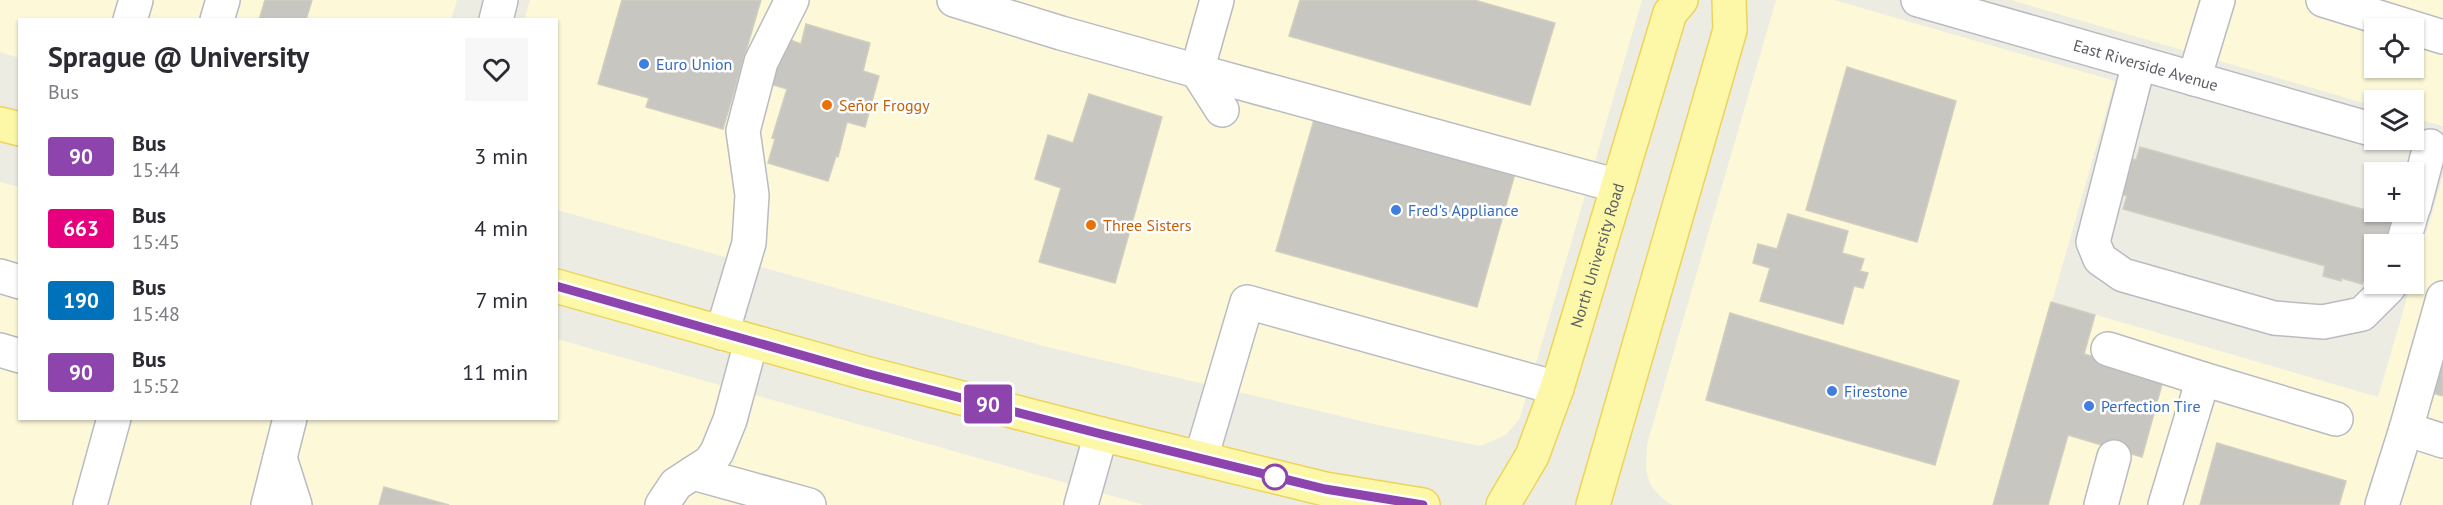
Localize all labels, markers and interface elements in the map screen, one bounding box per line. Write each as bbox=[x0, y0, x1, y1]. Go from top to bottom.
map controls bbox=[2364, 18, 2424, 294]
button: locate bbox=[2364, 18, 2424, 78]
street label: East Riverside Avenue bbox=[2071, 35, 2221, 95]
text: Sprague @ University bbox=[48, 38, 309, 75]
button: heart bbox=[465, 38, 528, 101]
place label: Euro Union bbox=[656, 54, 732, 74]
marker: Euro Union bbox=[637, 57, 651, 71]
text: Bus bbox=[48, 79, 79, 105]
button: layers bbox=[2364, 90, 2424, 150]
place label: Señor Froggy bbox=[839, 95, 930, 115]
marker: Señor Froggy bbox=[820, 98, 834, 112]
text: Bus bbox=[132, 129, 166, 157]
text: 3 min bbox=[474, 142, 528, 170]
text: 90 bbox=[69, 143, 93, 170]
text: 15:44 bbox=[132, 157, 180, 183]
button: + bbox=[2364, 162, 2424, 222]
street label: North University Road bbox=[1566, 181, 1628, 330]
place label: Fred's Appliance bbox=[1408, 200, 1519, 220]
text: Bus bbox=[132, 201, 166, 229]
marker: Fred's Appliance bbox=[1389, 203, 1403, 217]
text: 4 min bbox=[474, 214, 528, 242]
text: 663 bbox=[63, 215, 99, 242]
place label: Three Sisters bbox=[1103, 215, 1192, 235]
marker: Three Sisters bbox=[1084, 218, 1098, 232]
text: 15:45 bbox=[132, 229, 180, 255]
button: − bbox=[2364, 234, 2424, 294]
text: Bus bbox=[132, 273, 166, 301]
text: 7 min bbox=[476, 286, 528, 314]
text: 190 bbox=[63, 287, 99, 314]
text: 15:48 bbox=[132, 301, 180, 327]
text: Bus bbox=[132, 345, 166, 373]
text: 11 min bbox=[462, 358, 528, 386]
text: 90 bbox=[69, 359, 93, 386]
text: 15:52 bbox=[132, 373, 180, 399]
place label: Firestone bbox=[1844, 381, 1908, 401]
line badge: 90 bbox=[961, 384, 1015, 424]
marker: Firestone bbox=[1825, 384, 1839, 398]
text: 90 bbox=[976, 391, 1000, 418]
place label: Perfection Tire bbox=[2101, 396, 2201, 416]
marker: Perfection Tire bbox=[2082, 399, 2096, 413]
unlabelled marker bbox=[1262, 464, 1288, 490]

